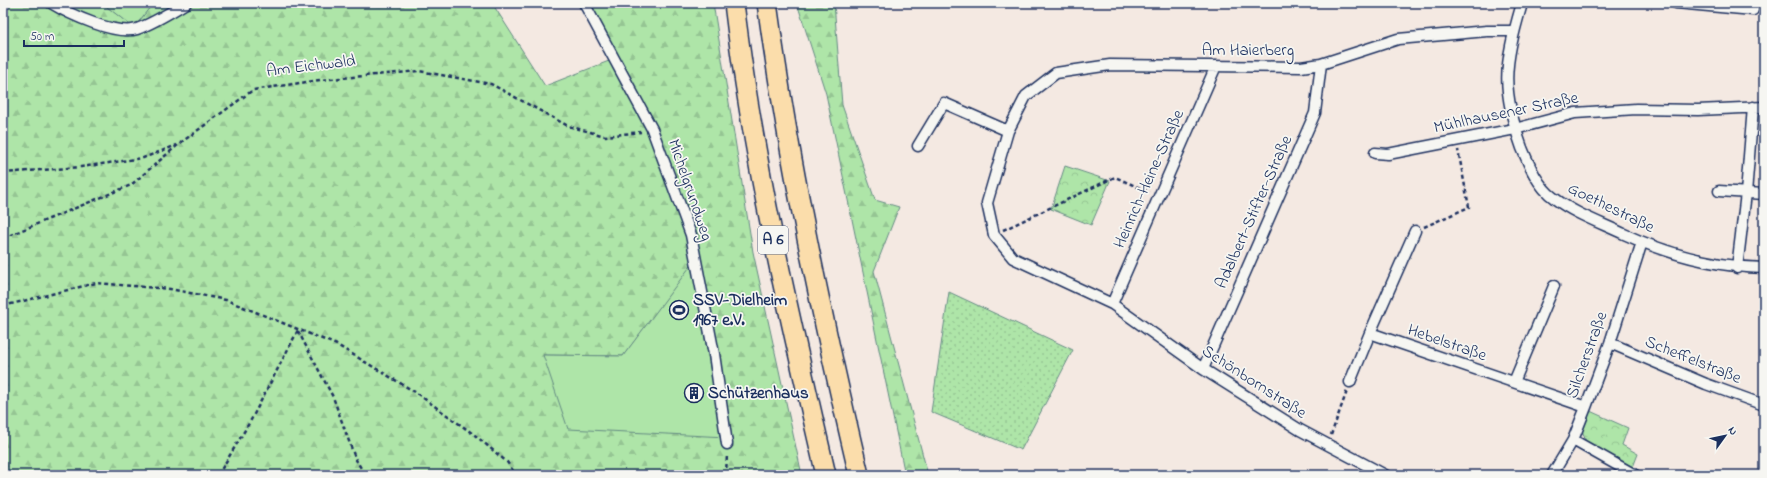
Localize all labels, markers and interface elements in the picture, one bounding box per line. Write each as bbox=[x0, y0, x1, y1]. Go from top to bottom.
scale bar bbox=[24, 22, 124, 48]
text: 50 m bbox=[30, 28, 54, 46]
street label: Am Haierberg bbox=[1202, 38, 1294, 65]
street label: Am Eichwald bbox=[265, 48, 357, 84]
street label: Mühlhausener Straße bbox=[1431, 85, 1581, 141]
street label: Heinrich-Heine-Straße bbox=[1107, 105, 1191, 253]
street label: Adalbert-Stifter-Straße bbox=[1209, 131, 1299, 293]
street label: Michelgrundweg bbox=[659, 136, 719, 245]
street label: Goethestraße bbox=[1563, 176, 1659, 240]
road number: A 6 bbox=[758, 226, 788, 254]
place label: SSV-Dielheim 1967 e.V. bbox=[693, 288, 787, 333]
sports icon: SSV-Dielheim 1967 e.V. bbox=[668, 299, 690, 321]
street label: Silcherstraße bbox=[1560, 308, 1614, 402]
street label: Hebelstraße bbox=[1404, 318, 1490, 368]
street label: Scheffelstraße bbox=[1641, 329, 1745, 391]
street label: Schönbornstraße bbox=[1197, 339, 1312, 426]
place label: Schützenhaus bbox=[708, 381, 809, 406]
building icon: Schützenhaus bbox=[683, 382, 705, 404]
north arrow bbox=[1705, 416, 1745, 456]
text: N bbox=[1724, 424, 1741, 439]

